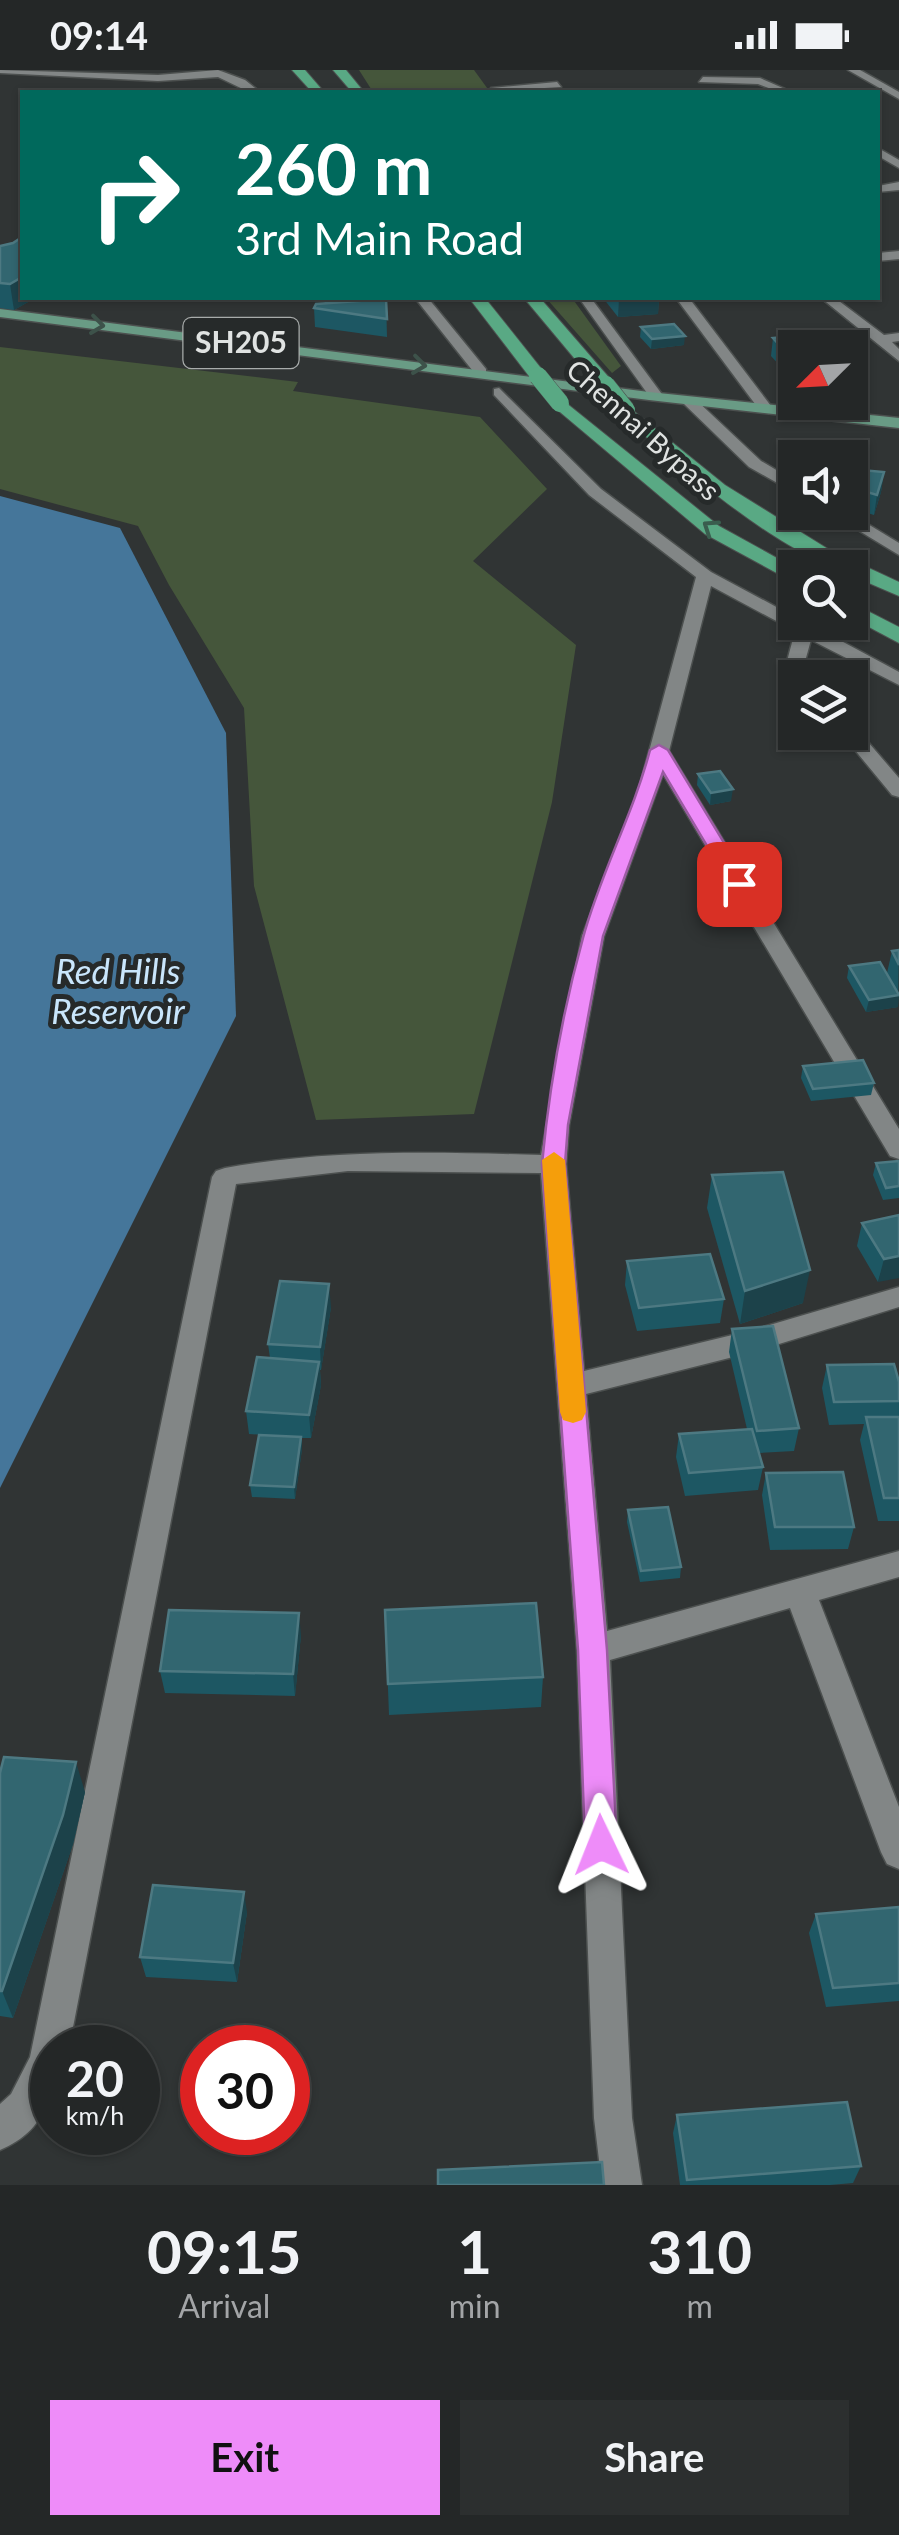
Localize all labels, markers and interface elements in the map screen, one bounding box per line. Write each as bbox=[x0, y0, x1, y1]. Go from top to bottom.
text: 09:14 bbox=[50, 12, 148, 58]
text: 260 m bbox=[235, 126, 432, 210]
icon: right bbox=[70, 130, 200, 260]
text: 3rd Main Road bbox=[235, 211, 524, 265]
one-way arrow bbox=[89, 314, 105, 335]
road number: SH205 bbox=[184, 318, 298, 368]
north arrow bbox=[778, 330, 868, 420]
map controls bbox=[778, 330, 868, 750]
street label: Chennai Bypass bbox=[560, 352, 727, 507]
one-way arrow bbox=[411, 353, 428, 374]
button: sound bbox=[778, 440, 868, 530]
one-way arrow bbox=[702, 521, 721, 539]
button: search bbox=[778, 550, 868, 640]
button: layers bbox=[778, 660, 868, 750]
pin bbox=[697, 842, 782, 927]
icon: arrive bbox=[712, 857, 767, 912]
water label: Red Hills Reservoir bbox=[51, 949, 186, 1031]
position arrow bbox=[549, 1793, 653, 1897]
speed limit sign: 30 bbox=[180, 2025, 310, 2155]
text: 20 bbox=[66, 2048, 124, 2108]
text: km/h bbox=[66, 2100, 124, 2130]
text: 09:15 bbox=[147, 2215, 302, 2287]
text: 1 bbox=[457, 2215, 492, 2287]
text: 310 bbox=[648, 2215, 752, 2287]
text: Arrival bbox=[178, 2286, 270, 2325]
text: min bbox=[449, 2286, 501, 2325]
text: m bbox=[687, 2286, 713, 2325]
button: Exit bbox=[50, 2400, 440, 2515]
button: Share bbox=[460, 2400, 849, 2515]

